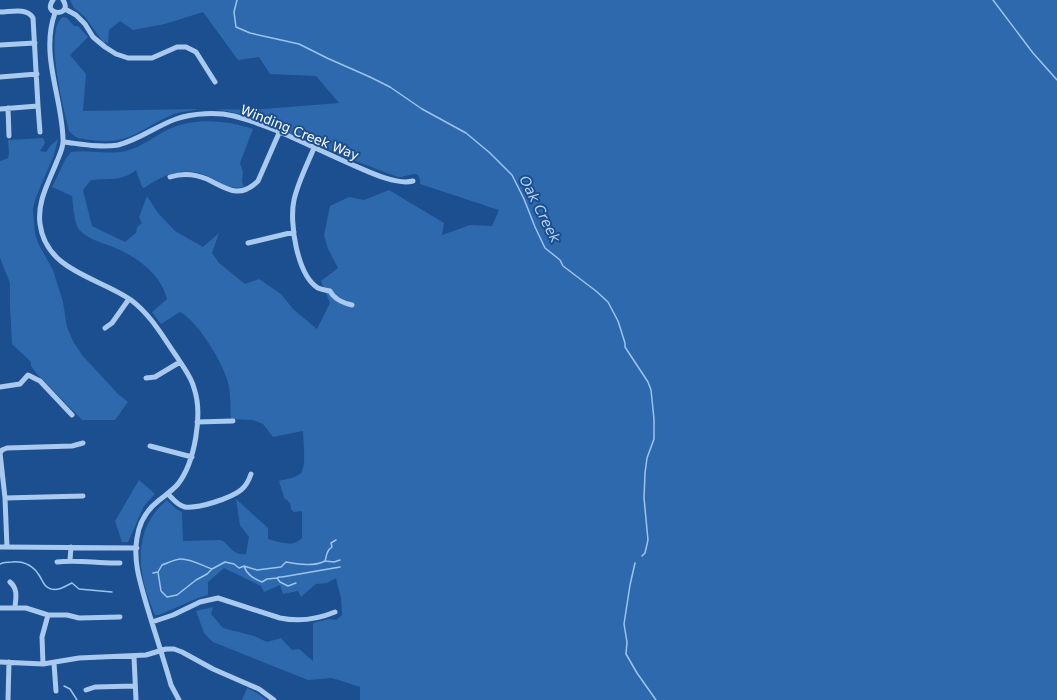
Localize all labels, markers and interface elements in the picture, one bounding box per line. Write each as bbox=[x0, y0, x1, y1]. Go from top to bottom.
street label: Winding Creek Way bbox=[238, 102, 361, 163]
water label: Oak Creek bbox=[516, 173, 564, 246]

